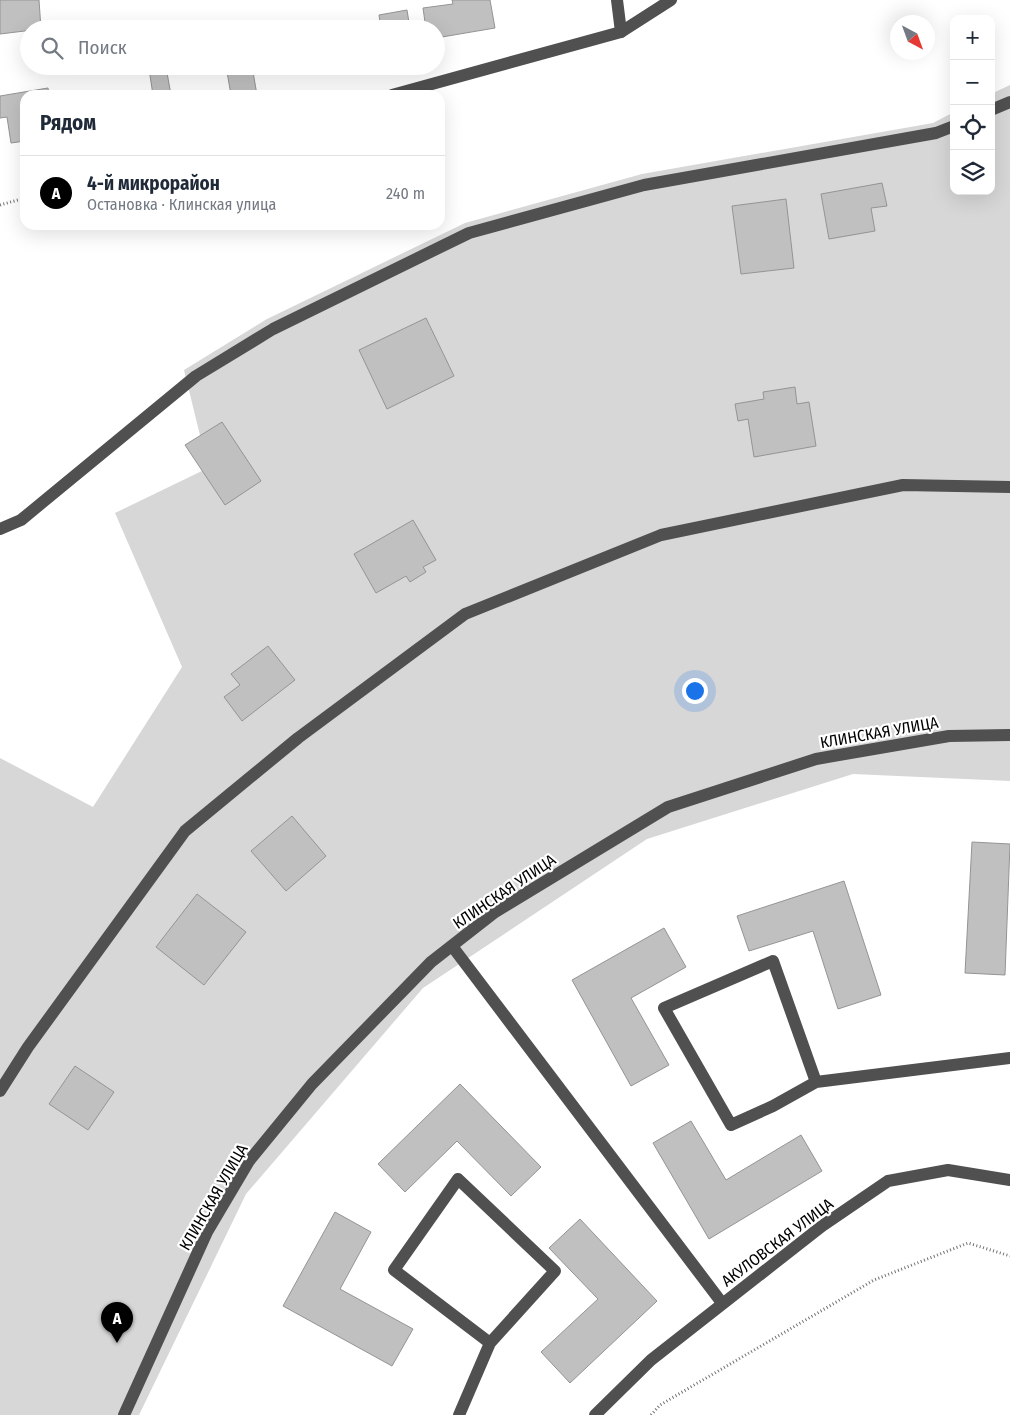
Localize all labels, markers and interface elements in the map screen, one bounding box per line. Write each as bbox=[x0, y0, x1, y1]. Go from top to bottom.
north arrow bbox=[890, 15, 935, 60]
map controls bbox=[950, 15, 995, 195]
button: + bbox=[950, 15, 995, 60]
search box bbox=[20, 20, 445, 75]
icon: search bbox=[38, 34, 66, 62]
text: Поиск bbox=[78, 36, 127, 59]
button: − bbox=[950, 60, 995, 105]
button: locate bbox=[950, 105, 995, 150]
text: Рядом bbox=[40, 110, 96, 136]
button: layers bbox=[950, 150, 995, 195]
text: 4-й микрорайон bbox=[87, 172, 220, 195]
text: A bbox=[52, 184, 60, 203]
text: 240 m bbox=[386, 184, 425, 203]
text: Остановка · Клинская улица bbox=[87, 195, 276, 214]
your location bbox=[682, 678, 708, 704]
street label: КЛИНСКАЯ УЛИЦА bbox=[819, 713, 940, 752]
street label: КЛИНСКАЯ УЛИЦА bbox=[449, 850, 560, 933]
street label: КЛИНСКАЯ УЛИЦА bbox=[175, 1140, 252, 1254]
street label: АКУЛОВСКАЯ УЛИЦА bbox=[718, 1194, 837, 1291]
pin: A bbox=[101, 1302, 133, 1343]

